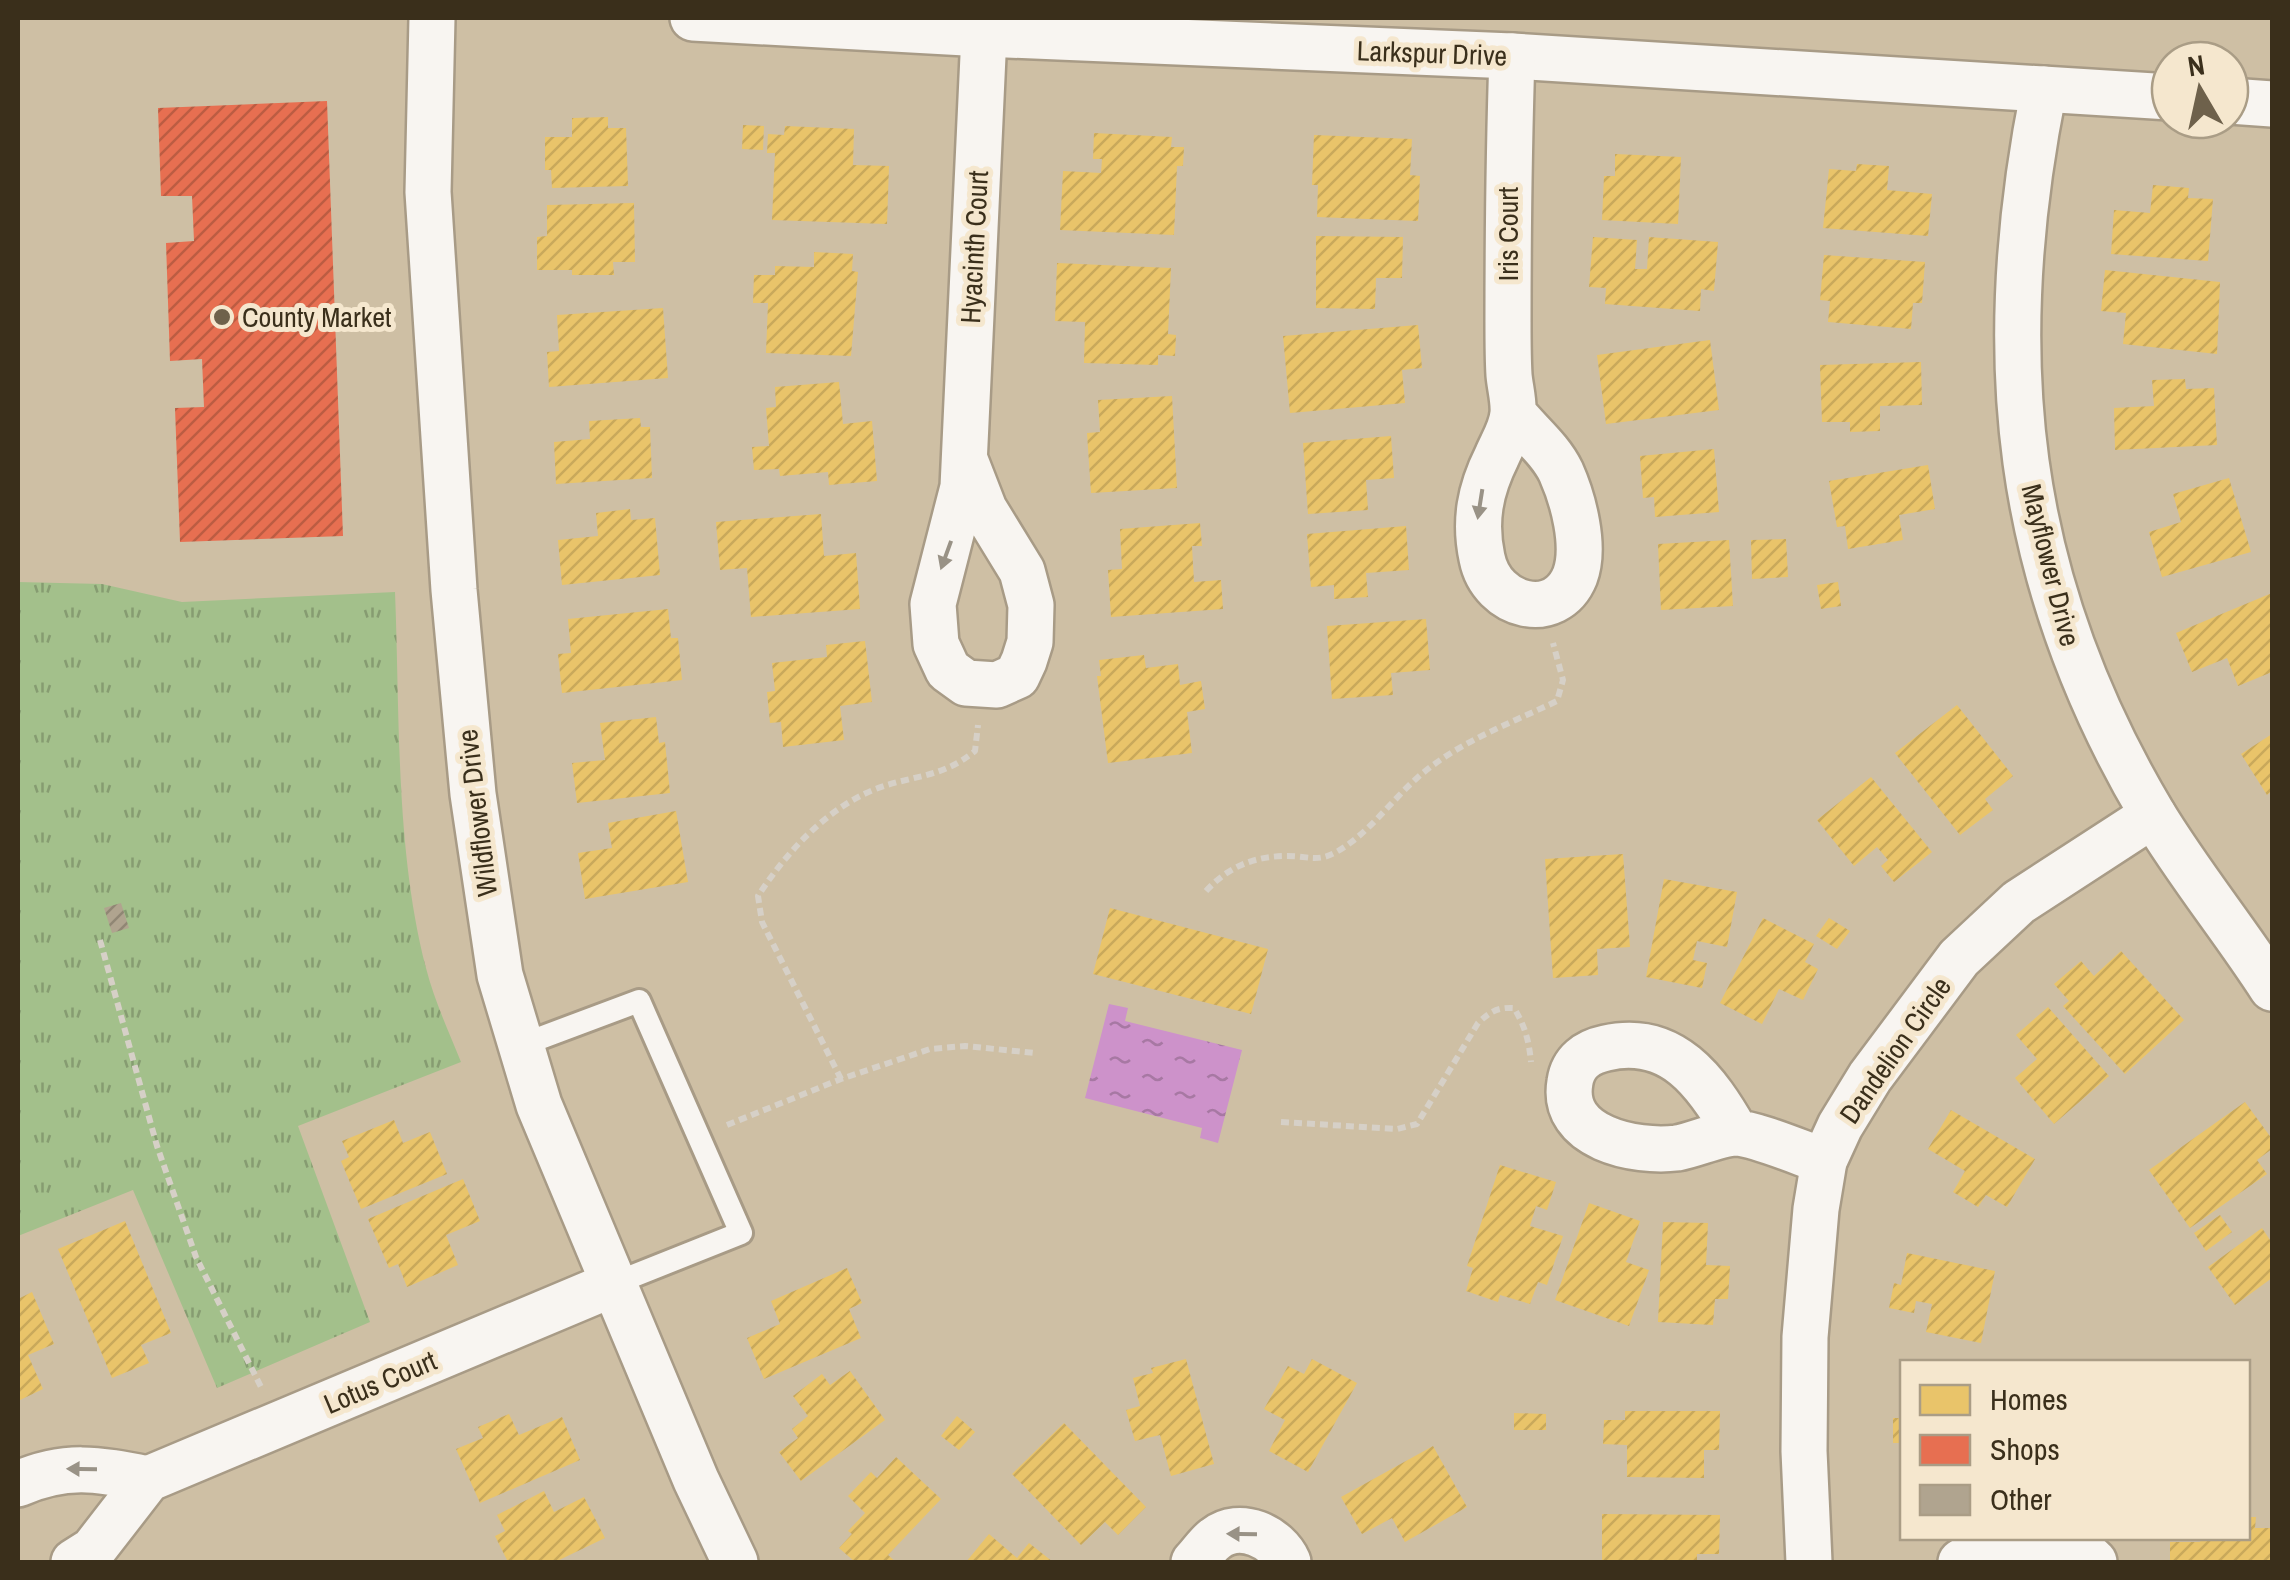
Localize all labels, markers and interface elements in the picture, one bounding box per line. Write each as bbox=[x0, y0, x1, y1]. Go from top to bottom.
street label: Larkspur Drive bbox=[1356, 31, 1508, 75]
north arrow bbox=[2150, 40, 2250, 140]
text: N bbox=[2185, 45, 2207, 85]
street label: Hyacinth Court bbox=[951, 170, 997, 324]
street label: Iris Court bbox=[1489, 187, 1527, 281]
place label: County Market bbox=[242, 298, 391, 336]
marker: County Market bbox=[211, 306, 233, 328]
street label: Mayflower Drive bbox=[2013, 480, 2089, 650]
one-way arrow bbox=[1472, 489, 1488, 520]
one-way arrow bbox=[938, 541, 953, 571]
street label: Wildflower Drive bbox=[448, 727, 506, 899]
street label: Dandelion Circle bbox=[1830, 969, 1960, 1131]
street label: Lotus Court bbox=[318, 1341, 442, 1423]
legend bbox=[1900, 1360, 2250, 1540]
text: Homes bbox=[1990, 1379, 2068, 1419]
text: Shops bbox=[1990, 1429, 2060, 1469]
one-way arrow bbox=[65, 1461, 97, 1477]
text: Other bbox=[1990, 1479, 2052, 1519]
one-way arrow bbox=[1226, 1526, 1257, 1542]

